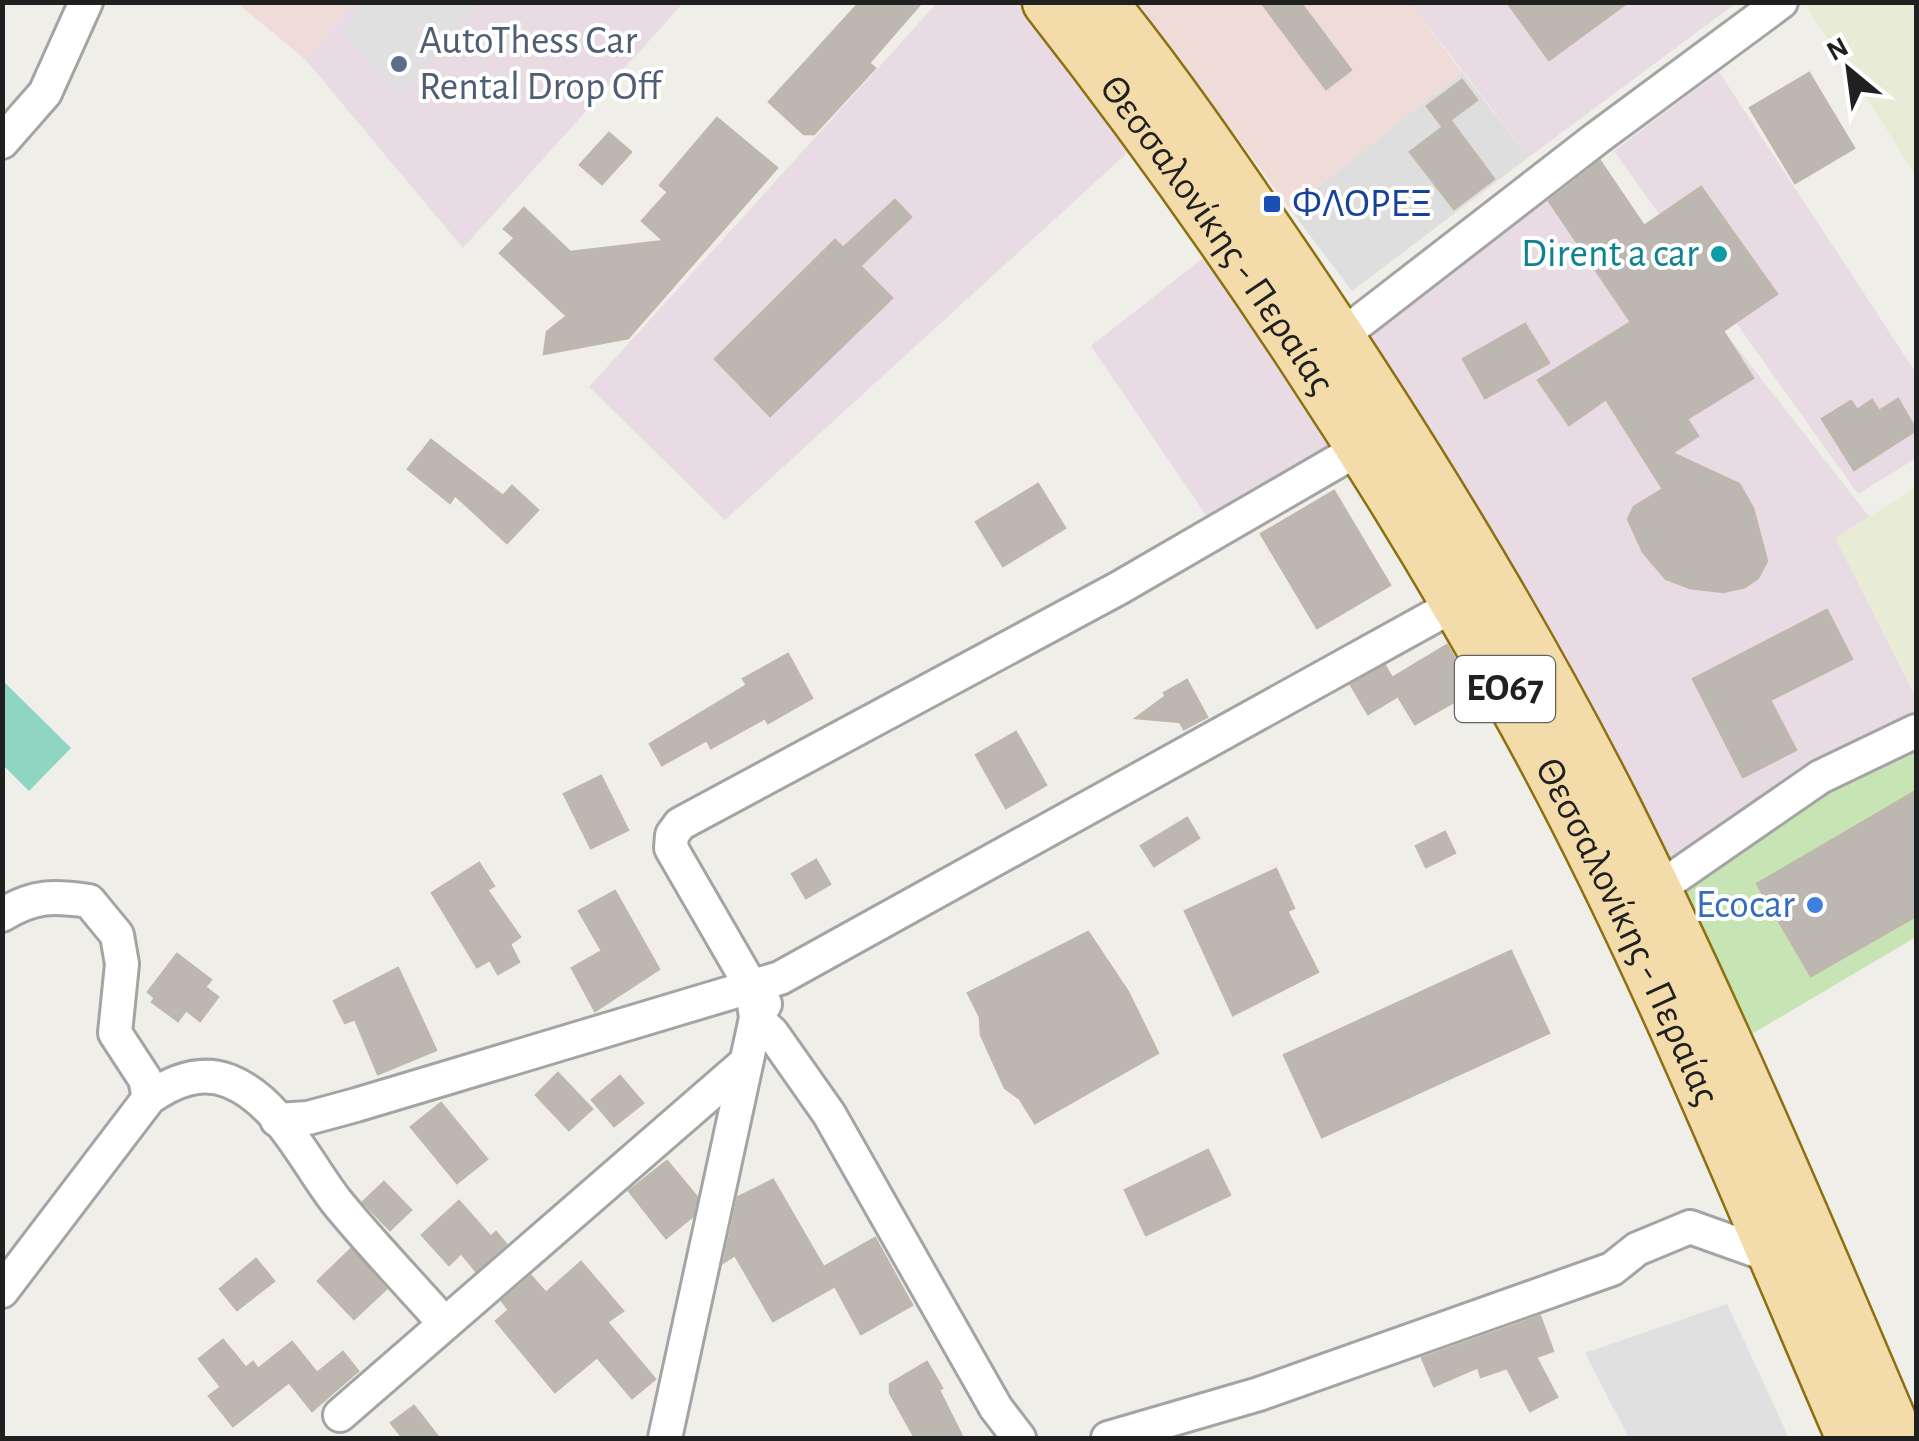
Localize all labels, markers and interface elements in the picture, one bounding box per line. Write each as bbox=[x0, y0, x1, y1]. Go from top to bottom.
north arrow bbox=[1799, 20, 1899, 120]
place label: AutoThess Car Rental Drop Off bbox=[419, 21, 663, 107]
text: N bbox=[1823, 33, 1853, 67]
marker: AutoThess Car Rental Drop Off bbox=[388, 53, 410, 75]
street label: Θεσσαλονίκης - Περαίας bbox=[1092, 68, 1342, 401]
place label: ΦΛΟΡΕΞ bbox=[1292, 184, 1432, 224]
marker: ΦΛΟΡΕΞ bbox=[1261, 193, 1283, 215]
place label: Dirent a car bbox=[1521, 234, 1699, 274]
marker: Dirent a car bbox=[1708, 243, 1730, 265]
road number: ΕΟ67 bbox=[1455, 656, 1555, 722]
street label: Θεσσαλονίκης - Περαίας bbox=[1528, 752, 1727, 1111]
place label: Ecocar bbox=[1696, 885, 1795, 925]
marker: Ecocar bbox=[1804, 894, 1826, 916]

